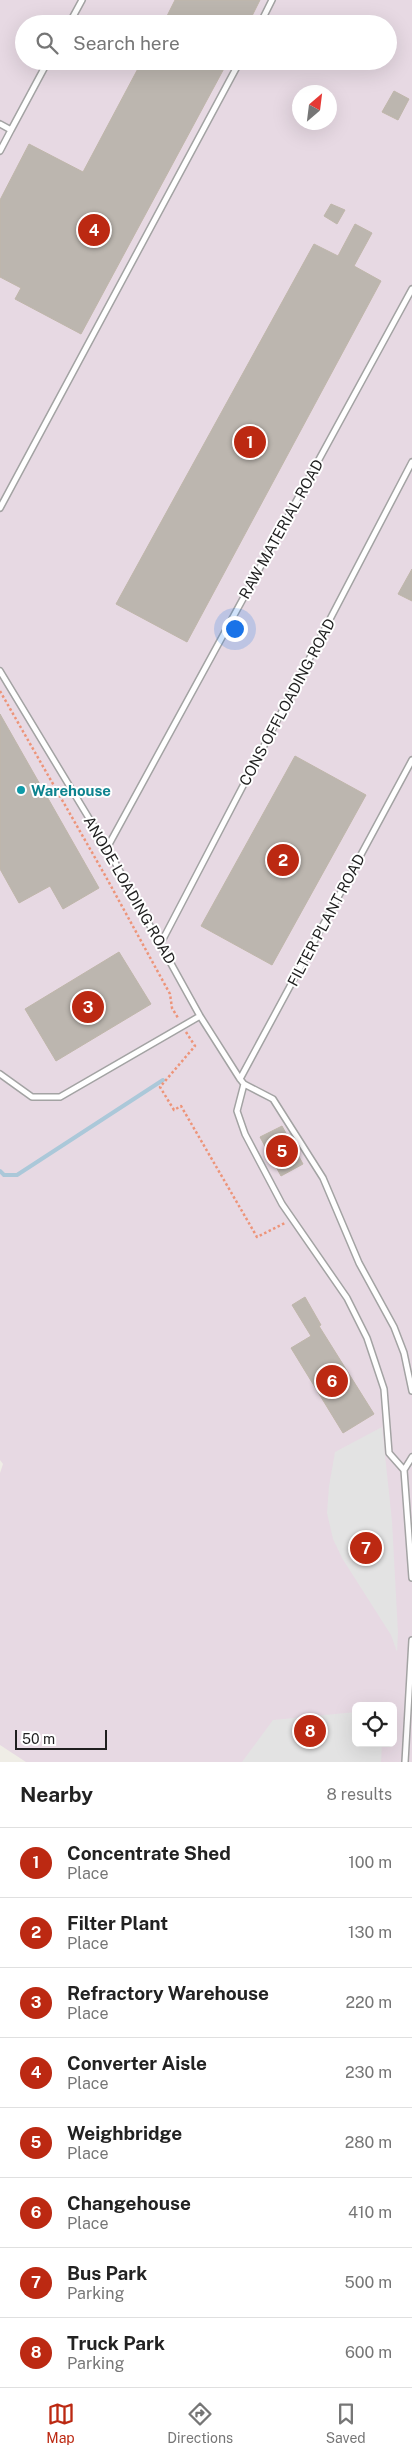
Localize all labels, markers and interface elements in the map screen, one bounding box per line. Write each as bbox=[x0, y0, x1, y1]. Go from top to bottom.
search box bbox=[15, 15, 397, 70]
icon: search bbox=[33, 29, 61, 57]
text: Search here bbox=[73, 32, 180, 54]
north arrow bbox=[292, 85, 337, 130]
pin: 4 bbox=[78, 211, 110, 249]
pin: 1 bbox=[234, 423, 266, 461]
street label: RAW MATERIAL ROAD bbox=[236, 456, 326, 602]
your location bbox=[222, 616, 248, 642]
street label: CONS OFFLOADING ROAD bbox=[236, 616, 338, 788]
place label: Warehouse bbox=[31, 782, 111, 799]
marker: Warehouse bbox=[15, 784, 27, 796]
street label: ANODE LOADING ROAD bbox=[81, 813, 179, 967]
pin: 2 bbox=[267, 841, 299, 879]
street label: FILTER PLANT ROAD bbox=[284, 851, 368, 989]
pin: 3 bbox=[72, 988, 104, 1026]
pin: 5 bbox=[266, 1132, 298, 1170]
pin: 6 bbox=[316, 1362, 348, 1400]
pin: 7 bbox=[350, 1529, 382, 1567]
map controls bbox=[352, 1702, 397, 1747]
button: locate bbox=[352, 1702, 397, 1747]
pin: 8 bbox=[294, 1712, 326, 1750]
scale bar bbox=[15, 1727, 108, 1750]
text: 50 m bbox=[22, 1731, 55, 1747]
text: Nearby bbox=[20, 1782, 93, 1807]
text: 8 results bbox=[327, 1785, 392, 1804]
text: Concentrate Shed bbox=[67, 1842, 231, 1864]
text: 1 bbox=[33, 1853, 39, 1872]
text: 100 m bbox=[348, 1853, 392, 1872]
text: Place bbox=[67, 1864, 109, 1883]
text: Filter Plant bbox=[67, 1912, 168, 1934]
text: 2 bbox=[31, 1923, 41, 1942]
text: 130 m bbox=[348, 1923, 392, 1942]
text: Place bbox=[67, 1934, 109, 1953]
text: Refractory Warehouse bbox=[67, 1982, 269, 2004]
text: 3 bbox=[31, 1993, 41, 2012]
text: 220 m bbox=[345, 1993, 392, 2012]
text: Place bbox=[67, 2004, 109, 2023]
text: Converter Aisle bbox=[67, 2052, 207, 2074]
text: 4 bbox=[31, 2063, 41, 2082]
text: 230 m bbox=[345, 2063, 392, 2082]
text: Place bbox=[67, 2074, 109, 2093]
text: Weighbridge bbox=[67, 2122, 182, 2144]
text: 5 bbox=[31, 2133, 41, 2152]
text: 280 m bbox=[345, 2133, 392, 2152]
text: Place bbox=[67, 2144, 109, 2163]
text: Changehouse bbox=[67, 2192, 191, 2214]
text: 6 bbox=[31, 2203, 41, 2222]
text: 410 m bbox=[348, 2203, 392, 2222]
text: Place bbox=[67, 2214, 109, 2233]
text: Bus Park bbox=[67, 2262, 147, 2284]
text: 7 bbox=[31, 2273, 41, 2292]
text: 500 m bbox=[345, 2273, 392, 2292]
text: Parking bbox=[67, 2284, 124, 2303]
text: Truck Park bbox=[67, 2332, 165, 2354]
text: 8 bbox=[31, 2343, 41, 2362]
text: 600 m bbox=[345, 2343, 392, 2362]
text: Parking bbox=[67, 2354, 124, 2373]
tab: Map bbox=[46, 2400, 75, 2446]
tab: Directions bbox=[167, 2400, 233, 2446]
tab: Saved bbox=[326, 2400, 366, 2446]

